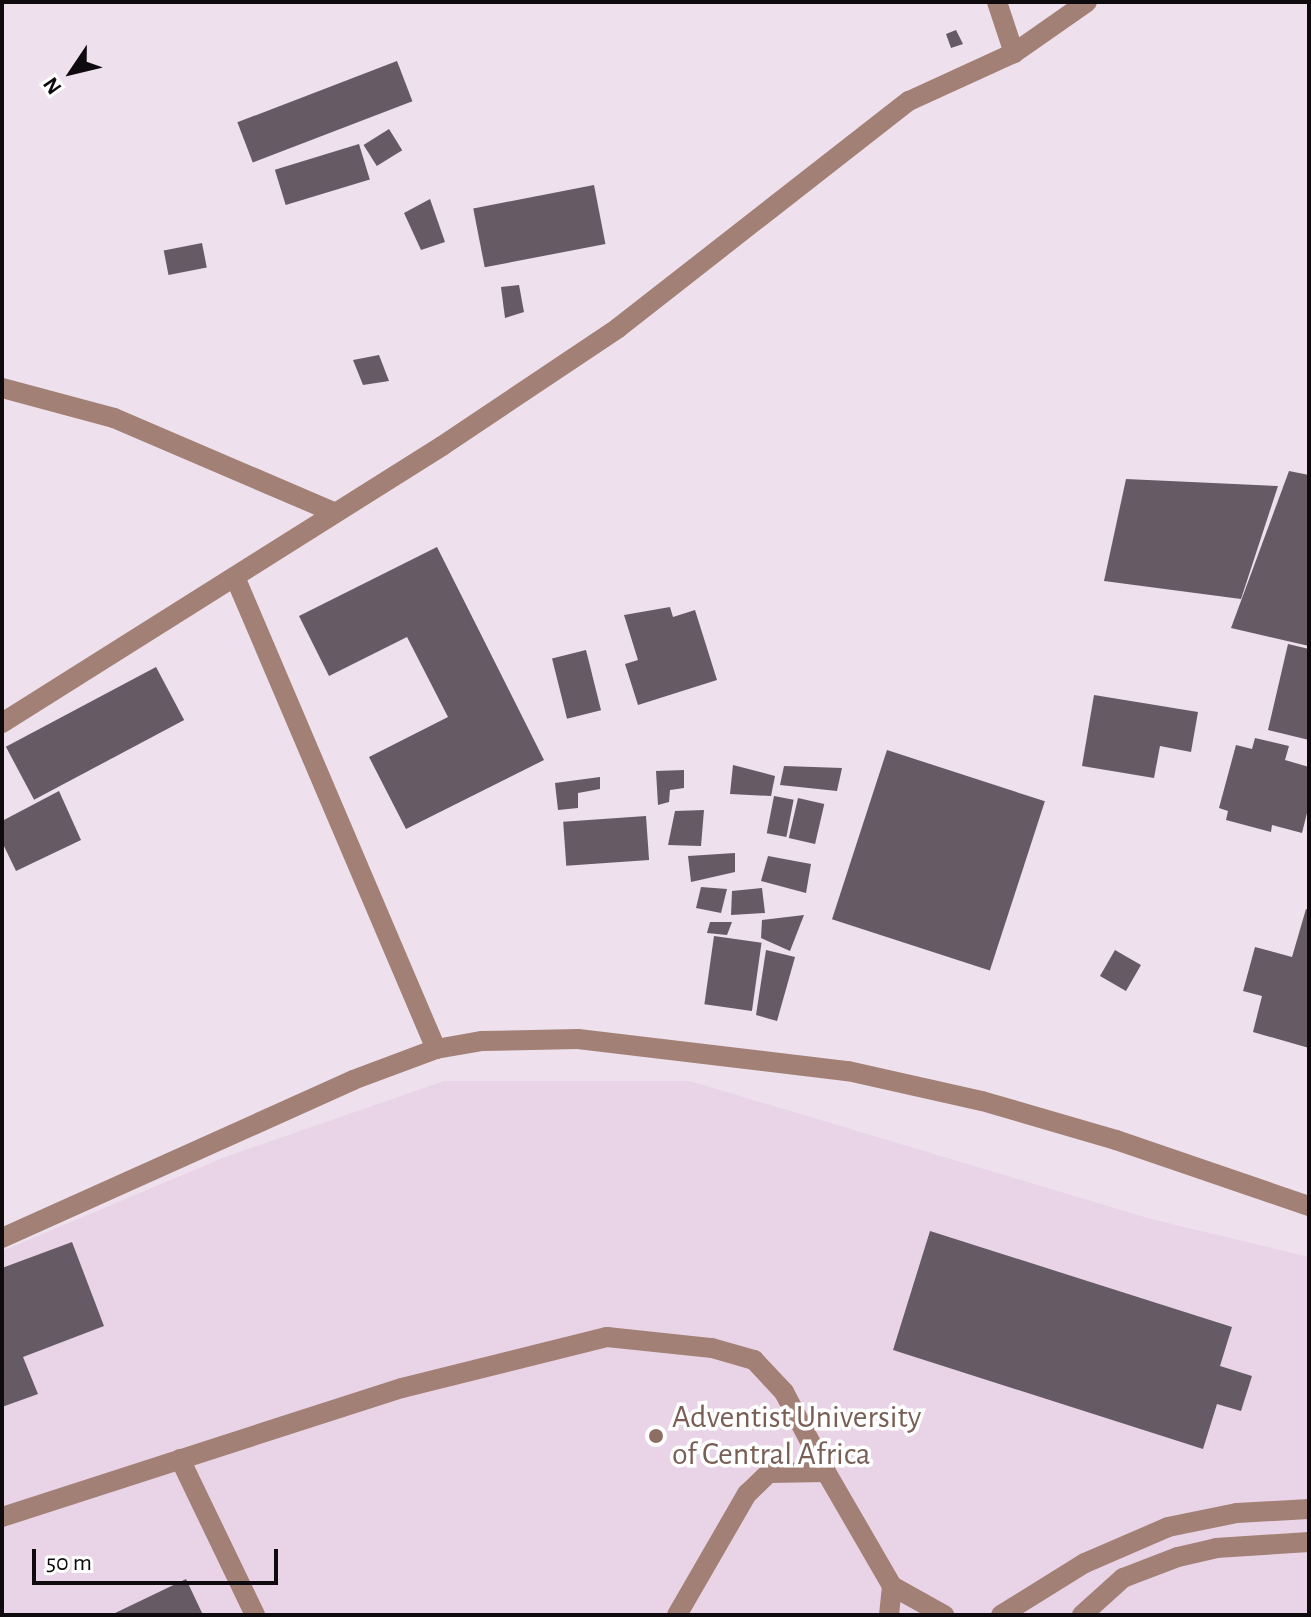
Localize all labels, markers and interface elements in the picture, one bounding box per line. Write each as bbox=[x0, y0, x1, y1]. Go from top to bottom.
north arrow bbox=[32, 32, 112, 112]
text: N bbox=[39, 73, 66, 98]
place label: Adventist University of Central Africa bbox=[672, 1399, 921, 1474]
marker: Adventist University of Central Africa bbox=[647, 1427, 665, 1445]
scale bar bbox=[36, 1533, 282, 1583]
text: 50 m bbox=[46, 1551, 92, 1575]

